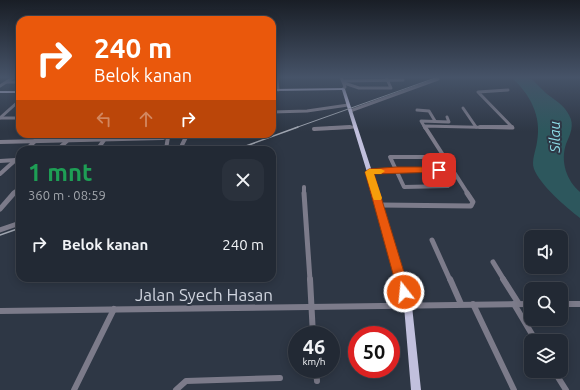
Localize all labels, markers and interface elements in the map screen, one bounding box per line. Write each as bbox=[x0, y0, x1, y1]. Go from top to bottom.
icon: right bbox=[28, 32, 80, 84]
text: 240 m bbox=[94, 32, 172, 63]
text: Belok kanan bbox=[94, 65, 192, 85]
icon: left bbox=[93, 108, 115, 130]
icon: ahead bbox=[135, 108, 157, 130]
icon: right bbox=[177, 108, 199, 130]
water label: Silau bbox=[546, 121, 563, 154]
pin bbox=[422, 153, 456, 187]
text: 1 mnt bbox=[28, 159, 92, 186]
button: close bbox=[222, 159, 264, 201]
icon: arrive bbox=[428, 159, 450, 181]
text: 360 m · 08:59 bbox=[28, 188, 106, 202]
map controls bbox=[524, 230, 568, 378]
button: sound bbox=[524, 230, 568, 274]
icon: right bbox=[28, 233, 50, 255]
text: Belok kanan bbox=[62, 236, 148, 253]
text: 240 m bbox=[222, 236, 264, 253]
position arrow bbox=[383, 271, 425, 313]
button: search bbox=[524, 282, 568, 326]
street label: Jalan Syech Hasan bbox=[135, 285, 273, 304]
speed limit sign: 50 bbox=[348, 326, 400, 378]
button: layers bbox=[524, 334, 568, 378]
text: 46 bbox=[303, 335, 325, 358]
text: km/h bbox=[302, 356, 326, 367]

